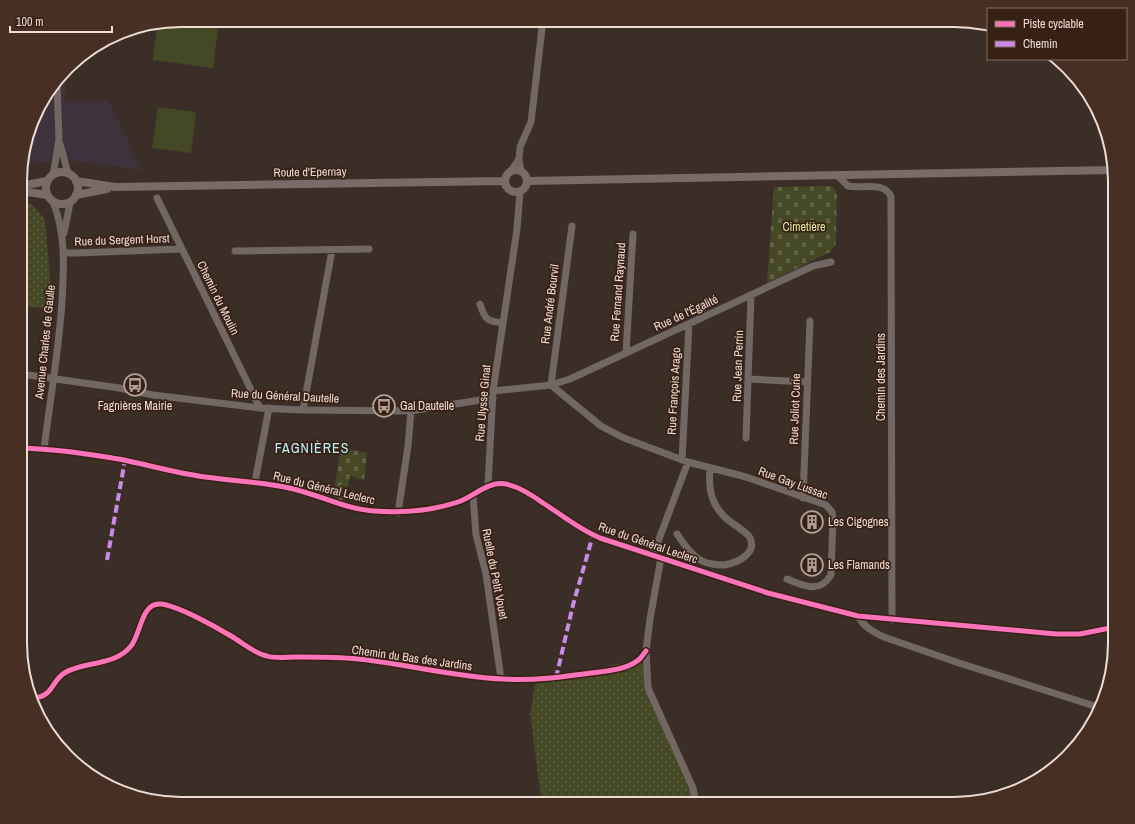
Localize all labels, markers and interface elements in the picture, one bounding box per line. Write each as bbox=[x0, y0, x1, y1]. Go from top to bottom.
scale bar bbox=[10, 8, 112, 34]
legend bbox=[987, 8, 1127, 60]
text: 100 m bbox=[16, 14, 43, 30]
text: Piste cyclable bbox=[1023, 16, 1084, 32]
text: Chemin bbox=[1023, 36, 1057, 52]
street label: Route d'Epernay bbox=[273, 163, 347, 181]
park label: Cimetière bbox=[782, 219, 826, 235]
street label: Rue du Sergent Horst bbox=[74, 230, 170, 250]
street label: Rue Fernand Raynaud bbox=[607, 242, 629, 342]
street label: Chemin du Moulin bbox=[193, 258, 243, 338]
street label: Rue André Bourvil bbox=[537, 263, 563, 345]
street label: Avenue Charles de Gaulle bbox=[31, 284, 59, 401]
street label: Rue de l'Égalité bbox=[651, 291, 721, 335]
street label: Rue Jean Perrin bbox=[729, 330, 747, 402]
street label: Chemin des Jardins bbox=[873, 333, 889, 421]
street label: Rue François Arago bbox=[664, 347, 684, 435]
street label: Rue Ulysse Ginat bbox=[472, 364, 494, 442]
bus stop icon: Fagnières Mairie bbox=[122, 372, 148, 398]
street label: Rue Joliot Curie bbox=[786, 373, 804, 445]
street label: Rue du Général Dautelle bbox=[230, 385, 340, 407]
bus stop icon: Gal Dautelle bbox=[371, 393, 397, 419]
place label: Fagnières Mairie bbox=[98, 398, 172, 414]
place label: Gal Dautelle bbox=[400, 398, 454, 414]
district label: FAGNIÈRES bbox=[275, 439, 349, 457]
street label: Rue Gay Lussac bbox=[756, 463, 830, 503]
street label: Rue du Général Leclerc bbox=[272, 468, 376, 508]
building icon: Les Cigognes bbox=[799, 509, 825, 535]
place label: Les Cigognes bbox=[828, 514, 889, 530]
street label: Rue du Général Leclerc bbox=[596, 519, 700, 568]
street label: Ruelle du Petit Vouet bbox=[478, 527, 512, 621]
building icon: Les Flamands bbox=[799, 552, 825, 578]
place label: Les Flamands bbox=[828, 557, 890, 573]
street label: Chemin du Bas des Jardins bbox=[351, 642, 473, 674]

